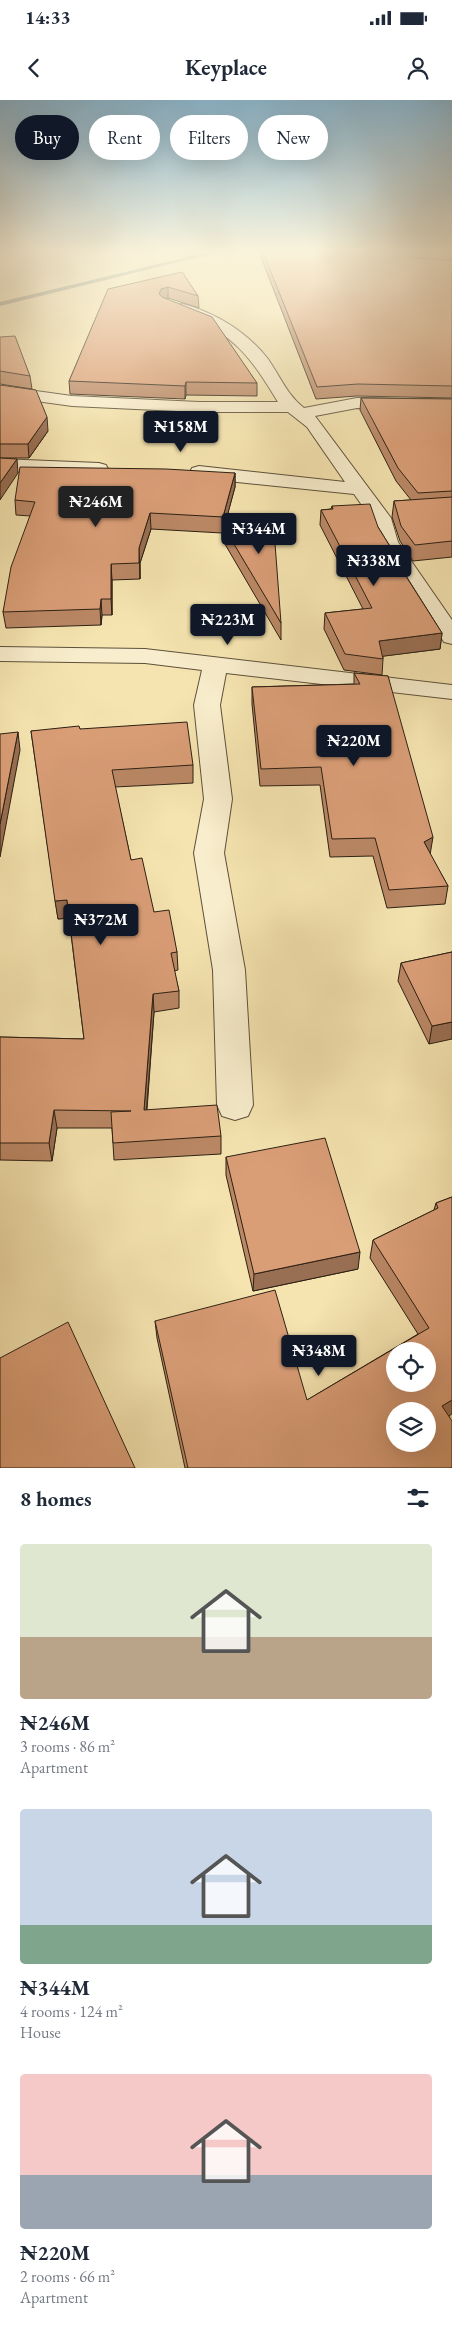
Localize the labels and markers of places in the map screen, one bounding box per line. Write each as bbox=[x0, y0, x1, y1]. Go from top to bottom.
pin: ₦158M bbox=[146, 410, 216, 453]
pin: ₦246M bbox=[61, 486, 131, 528]
pin: ₦344M bbox=[224, 512, 294, 555]
pin: ₦338M bbox=[339, 544, 409, 587]
pin: ₦223M bbox=[193, 604, 263, 646]
pin: ₦220M bbox=[319, 724, 389, 767]
pin: ₦372M bbox=[66, 904, 136, 946]
pin: ₦348M bbox=[284, 1334, 354, 1377]

